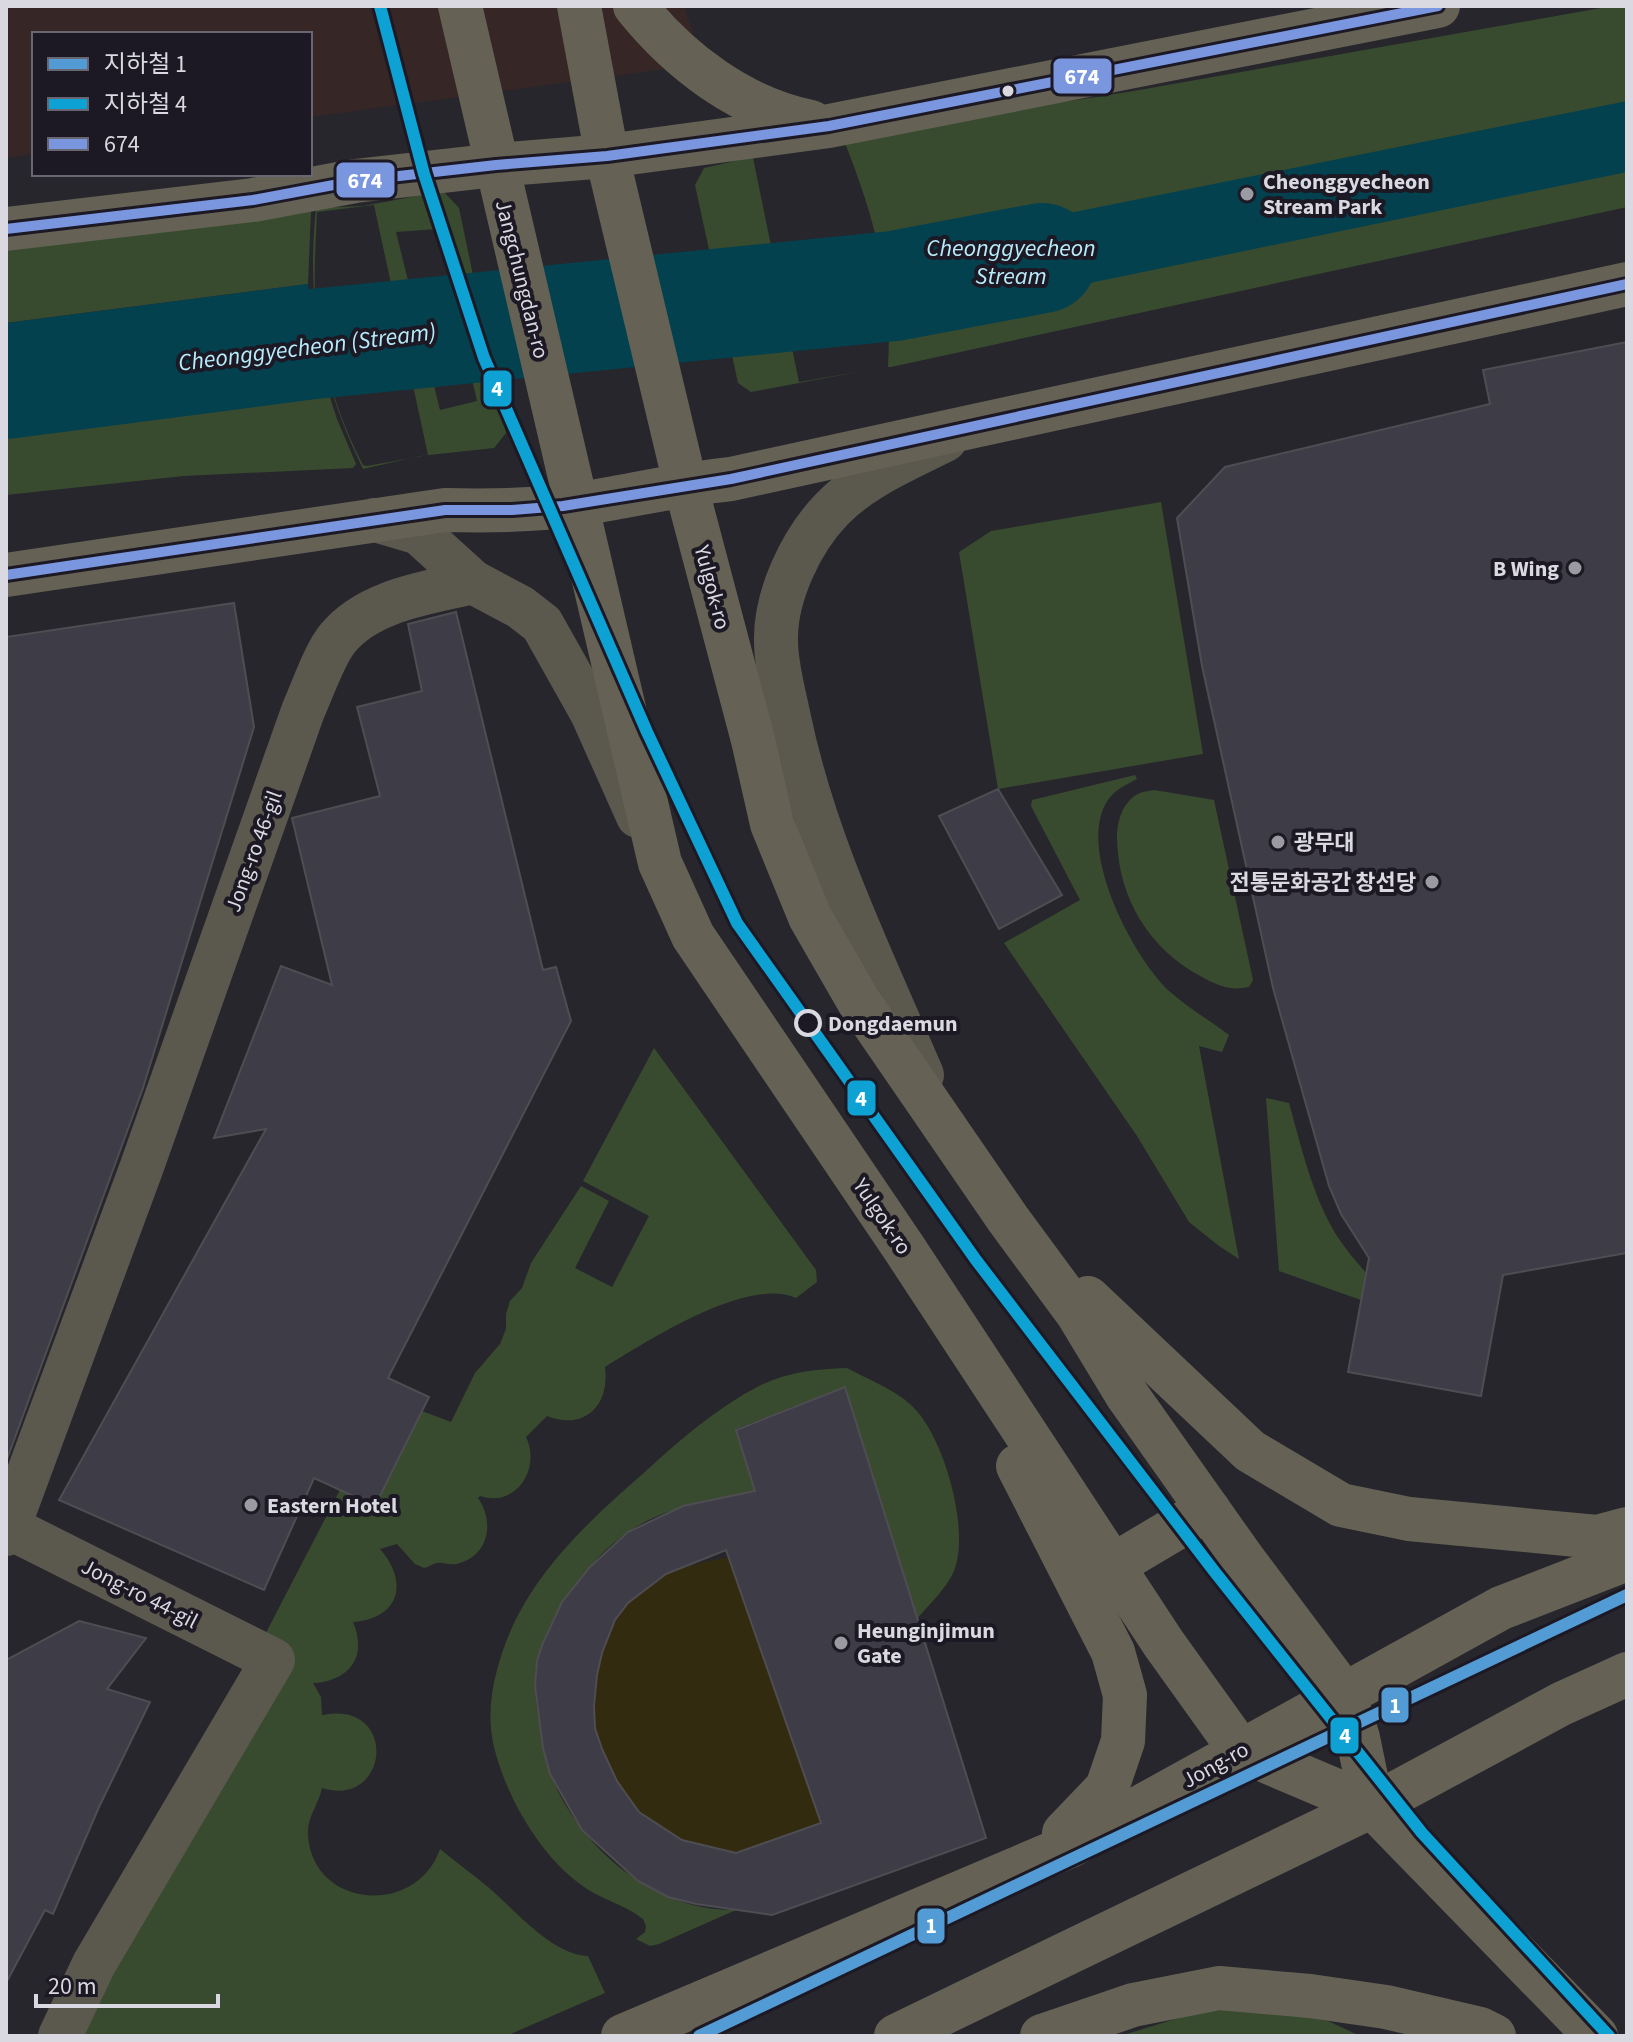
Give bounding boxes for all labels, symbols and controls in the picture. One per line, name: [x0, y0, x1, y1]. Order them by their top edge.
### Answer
legend: [32, 32, 312, 176]
text: 지하철 1: [104, 47, 187, 82]
line badge: 674: [1052, 57, 1113, 95]
text: 674: [1065, 61, 1100, 93]
unlabelled marker: [1000, 83, 1016, 99]
text: 지하철 4: [104, 87, 187, 122]
text: 674: [104, 127, 140, 162]
line badge: 674: [335, 161, 396, 199]
text: 674: [348, 165, 383, 197]
place label: Cheonggyecheon Stream Park: [1263, 166, 1430, 223]
marker: Cheonggyecheon Stream Park: [1238, 185, 1256, 203]
street label: Jangchungdan-ro: [487, 196, 557, 362]
water label: Cheonggyecheon Stream: [926, 231, 1096, 294]
water label: Cheonggyecheon (Stream): [176, 314, 438, 381]
line badge: 4: [482, 369, 513, 408]
text: 4: [491, 373, 503, 405]
street label: Yulgok-ro: [685, 541, 739, 633]
place label: B Wing: [1493, 553, 1559, 585]
marker: B Wing: [1566, 559, 1584, 577]
street label: Jong-ro 46-gil: [217, 786, 291, 916]
place label: 광무대: [1294, 827, 1355, 859]
marker: 광무대: [1269, 833, 1287, 851]
place label: 전통문화공간 창선당: [1229, 867, 1416, 899]
marker: 전통문화공간 창선당: [1423, 873, 1441, 891]
place label: Dongdaemun: [828, 1008, 958, 1040]
marker: Dongdaemun: [795, 1010, 821, 1036]
line badge: 4: [846, 1079, 877, 1117]
text: 4: [855, 1083, 867, 1115]
street label: Yulgok-ro: [844, 1171, 920, 1261]
place label: Eastern Hotel: [267, 1490, 398, 1522]
marker: Eastern Hotel: [242, 1496, 260, 1514]
street label: Jong-ro 44-gil: [76, 1551, 203, 1637]
place label: Heunginjimun Gate: [857, 1615, 995, 1672]
marker: Heunginjimun Gate: [832, 1634, 850, 1652]
line badge: 1: [1380, 1686, 1410, 1724]
text: 1: [1389, 1690, 1401, 1722]
line badge: 4: [1329, 1716, 1360, 1755]
text: 4: [1339, 1720, 1351, 1752]
street label: Jong-ro: [1176, 1733, 1255, 1796]
line badge: 1: [916, 1907, 946, 1945]
text: 1: [925, 1910, 937, 1942]
scale bar: [36, 1958, 218, 2008]
text: 20 m: [48, 1969, 97, 2004]

